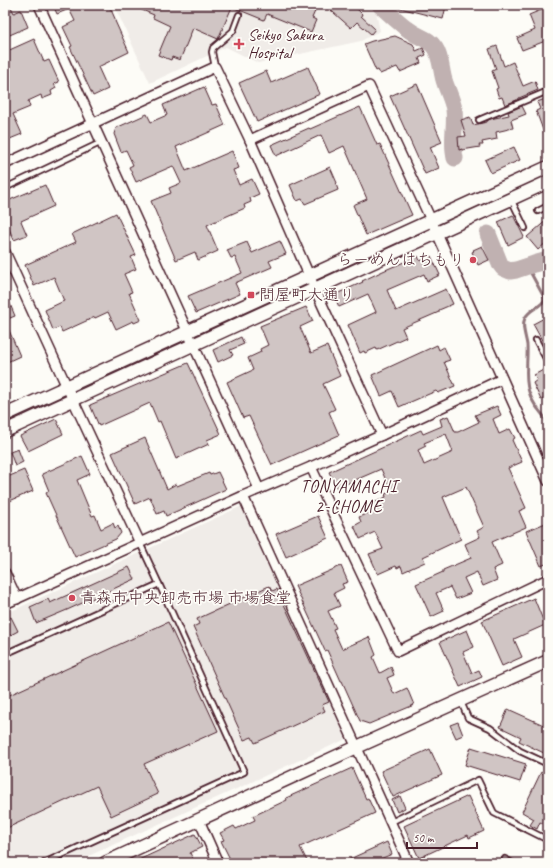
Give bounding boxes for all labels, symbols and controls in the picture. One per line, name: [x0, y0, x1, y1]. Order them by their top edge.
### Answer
place label: Seikyo Sakura Hospital: [248, 25, 325, 63]
marker: Seikyo Sakura Hospital: [233, 38, 245, 50]
place label: らーめんはちもり: [337, 250, 465, 270]
marker: らーめんはちもり: [468, 255, 478, 265]
place label: 問屋町大通り: [259, 285, 355, 305]
marker: 問屋町大通り: [246, 290, 256, 300]
district label: TONYAMACHI 2-CHOME: [300, 476, 401, 517]
place label: 青森市中央卸売市場 市場食堂: [80, 588, 292, 608]
marker: 青森市中央卸売市場 市場食堂: [67, 593, 77, 603]
scale bar: [407, 824, 477, 850]
text: 50 m: [413, 830, 435, 846]

